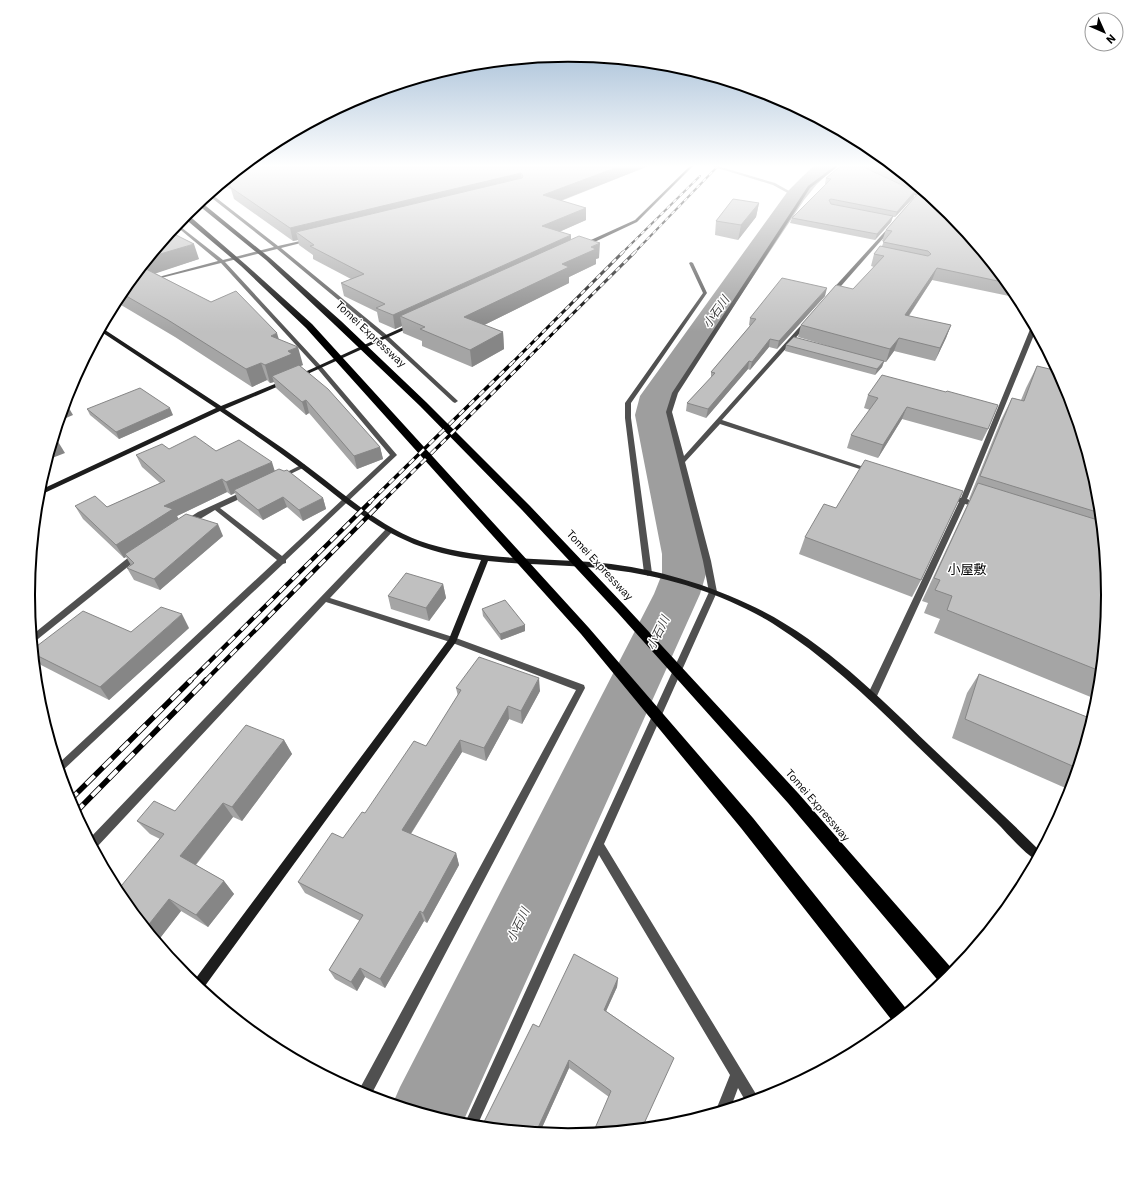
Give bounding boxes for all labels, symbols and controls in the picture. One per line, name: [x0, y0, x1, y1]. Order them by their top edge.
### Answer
north arrow: [1084, 12, 1124, 52]
text: N: [1103, 31, 1119, 47]
water label: 小石川: [699, 291, 733, 331]
street label: Tomei Expressway: [333, 298, 410, 371]
street label: Tomei Expressway: [564, 527, 637, 604]
district label: 小屋敷: [947, 561, 987, 578]
water label: 小石川: [643, 612, 673, 652]
street label: Tomei Expressway: [783, 766, 854, 844]
water label: 小石川: [503, 904, 533, 944]

